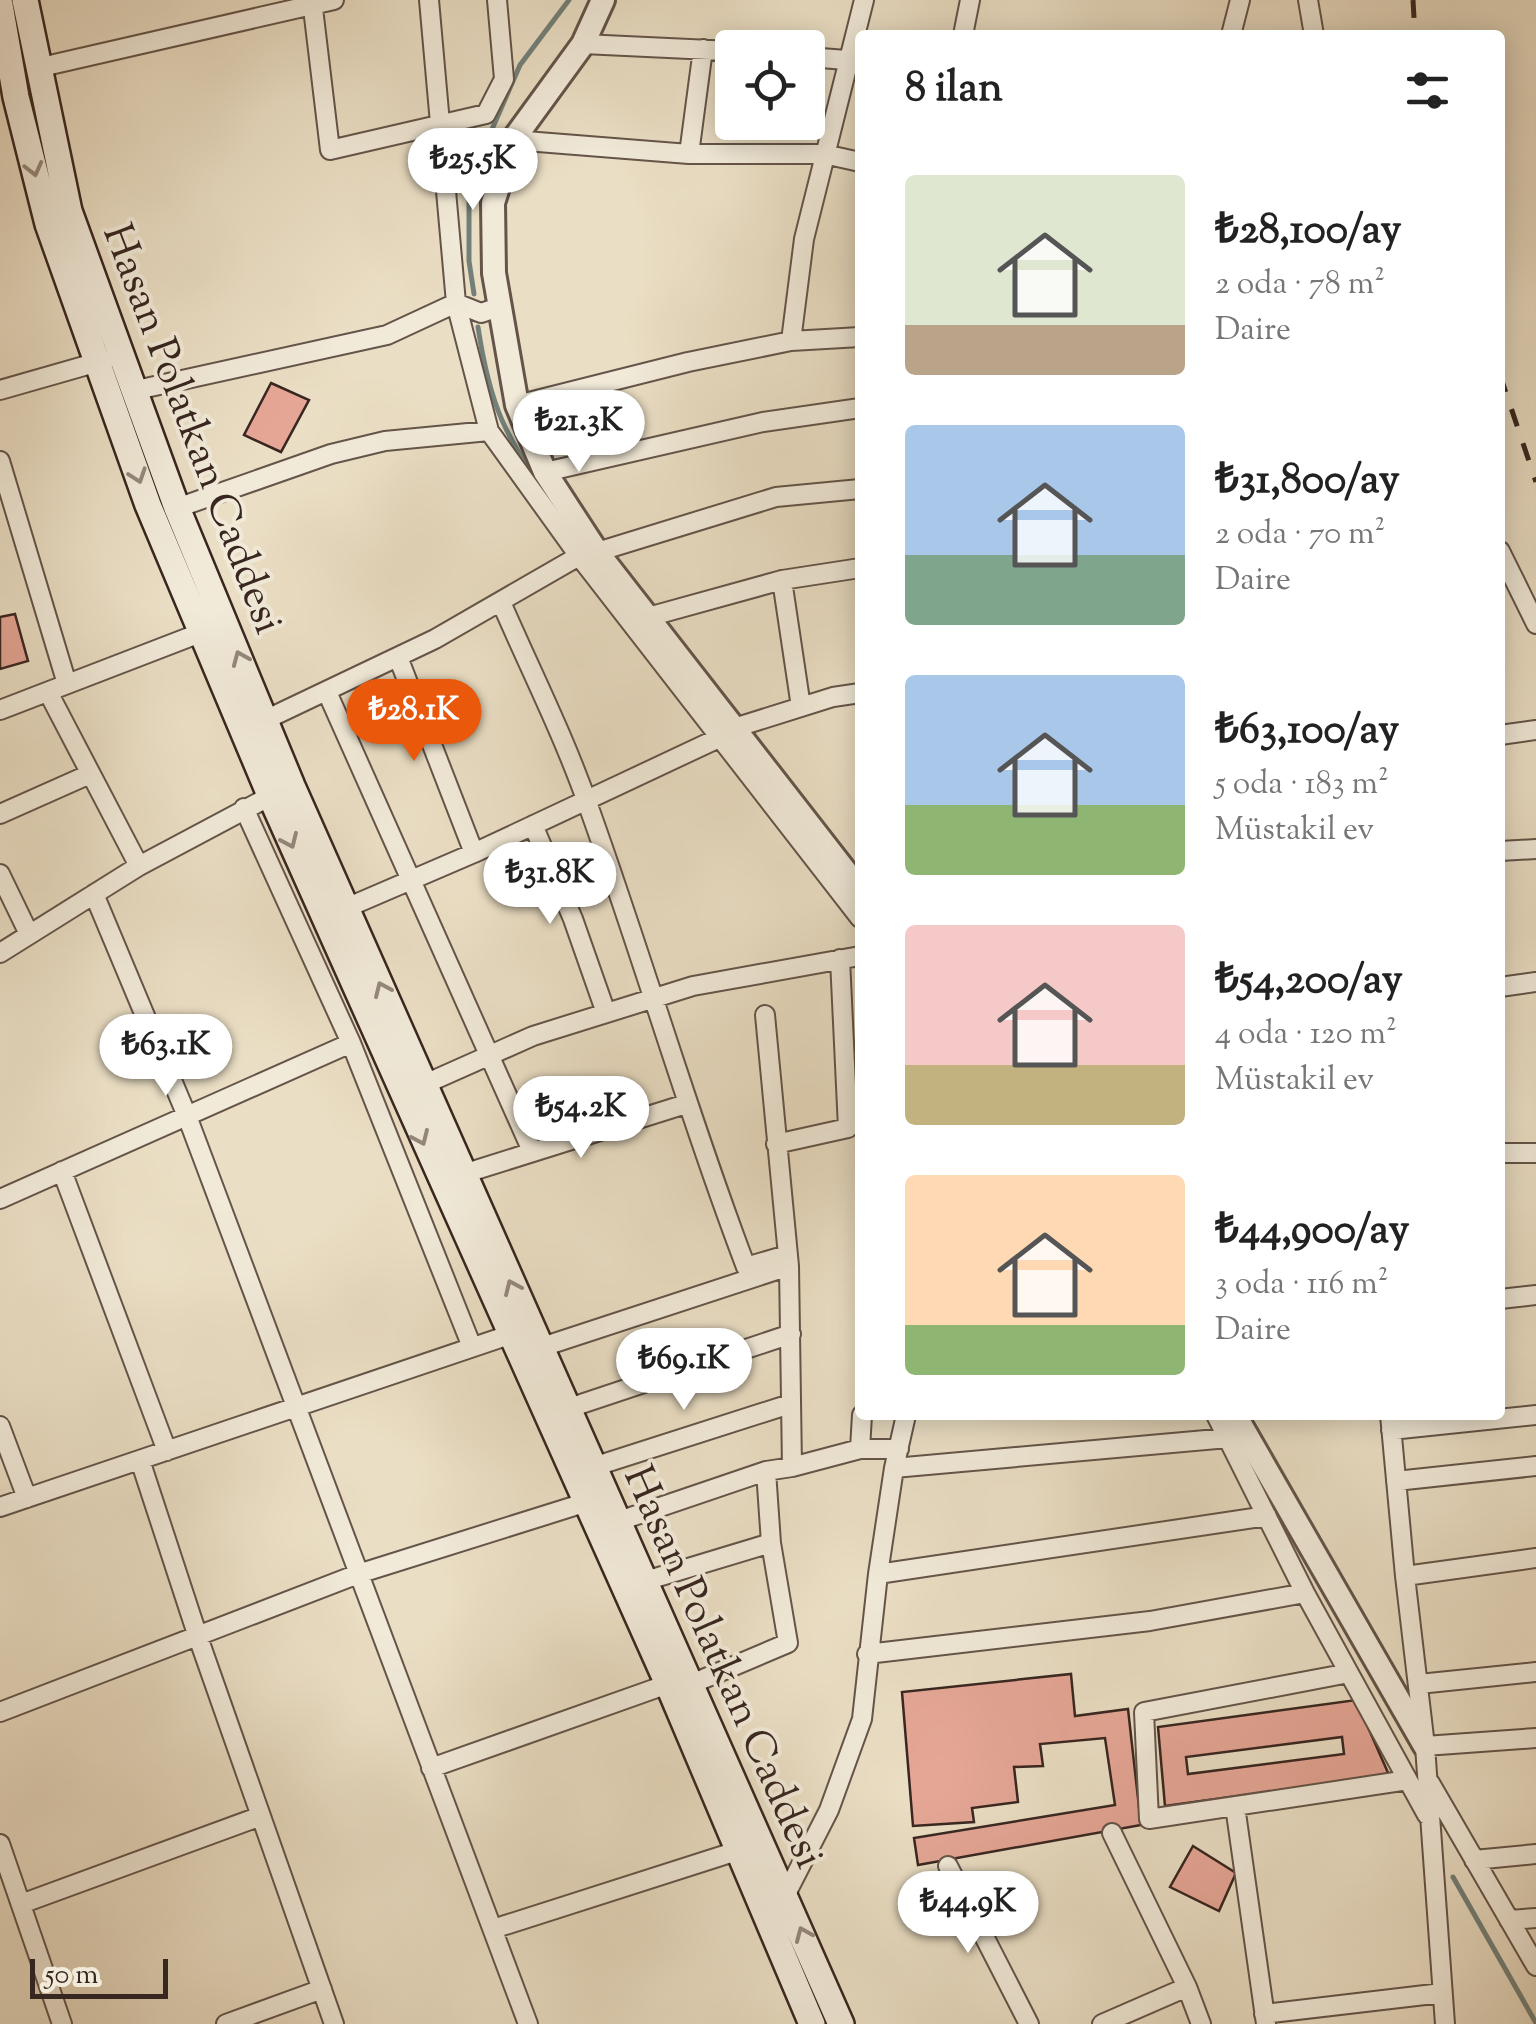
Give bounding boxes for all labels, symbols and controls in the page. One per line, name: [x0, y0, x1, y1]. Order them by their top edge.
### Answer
map controls: [715, 30, 825, 140]
button: locate: [715, 30, 825, 140]
text: 8 ilan: [905, 60, 1003, 120]
icon: filters: [1400, 63, 1455, 118]
pin: ₺25.5K: [392, 128, 554, 213]
text: ₺25.5K: [430, 137, 516, 183]
one-way arrow: [23, 160, 44, 177]
text: ₺28,100/ay: [1215, 202, 1401, 262]
icon: home: [985, 215, 1105, 335]
street label: Hasan Polatkan Caddesi: [84, 216, 296, 643]
text: 2 oda · 78 m²: [1215, 262, 1385, 308]
text: Daire: [1215, 308, 1291, 354]
pin: ₺21.3K: [498, 390, 660, 475]
text: ₺21.3K: [535, 399, 623, 445]
text: ₺31,800/ay: [1215, 452, 1400, 512]
icon: home: [985, 465, 1105, 585]
one-way arrow: [127, 467, 147, 484]
text: 2 oda · 70 m²: [1215, 512, 1385, 558]
text: Daire: [1215, 558, 1291, 604]
one-way arrow: [231, 650, 251, 668]
pin: ₺28.1K: [333, 679, 495, 764]
text: ₺28.1K: [368, 688, 460, 734]
text: ₺63,100/ay: [1215, 702, 1399, 762]
icon: home: [985, 715, 1105, 835]
text: 5 oda · 183 m²: [1215, 762, 1389, 808]
text: Müstakil ev: [1215, 808, 1374, 854]
one-way arrow: [278, 831, 298, 849]
pin: ₺31.8K: [469, 842, 631, 927]
text: ₺31.8K: [505, 851, 595, 897]
text: ₺54,200/ay: [1215, 952, 1403, 1012]
icon: home: [985, 965, 1105, 1085]
one-way arrow: [374, 981, 394, 999]
text: 4 oda · 120 m²: [1215, 1012, 1397, 1058]
pin: ₺63.1K: [85, 1014, 247, 1099]
text: ₺63.1K: [121, 1023, 211, 1069]
text: Müstakil ev: [1215, 1058, 1374, 1104]
pin: ₺54.2K: [500, 1076, 662, 1161]
text: ₺54.2K: [535, 1085, 627, 1131]
one-way arrow: [409, 1128, 429, 1146]
text: ₺44,900/ay: [1215, 1202, 1409, 1262]
icon: home: [985, 1215, 1105, 1335]
text: 3 oda · 116 m²: [1215, 1262, 1389, 1308]
one-way arrow: [504, 1279, 524, 1297]
text: Daire: [1215, 1308, 1291, 1354]
pin: ₺69.1K: [603, 1328, 765, 1413]
text: ₺69.1K: [638, 1337, 730, 1383]
street label: Hasan Polatkan Caddesi: [606, 1457, 837, 1879]
pin: ₺44.9K: [887, 1871, 1049, 1956]
text: ₺44.9K: [920, 1880, 1016, 1926]
one-way arrow: [794, 1926, 814, 1944]
scale bar: [30, 1954, 168, 1998]
text: 50 m: [45, 1956, 99, 1996]

